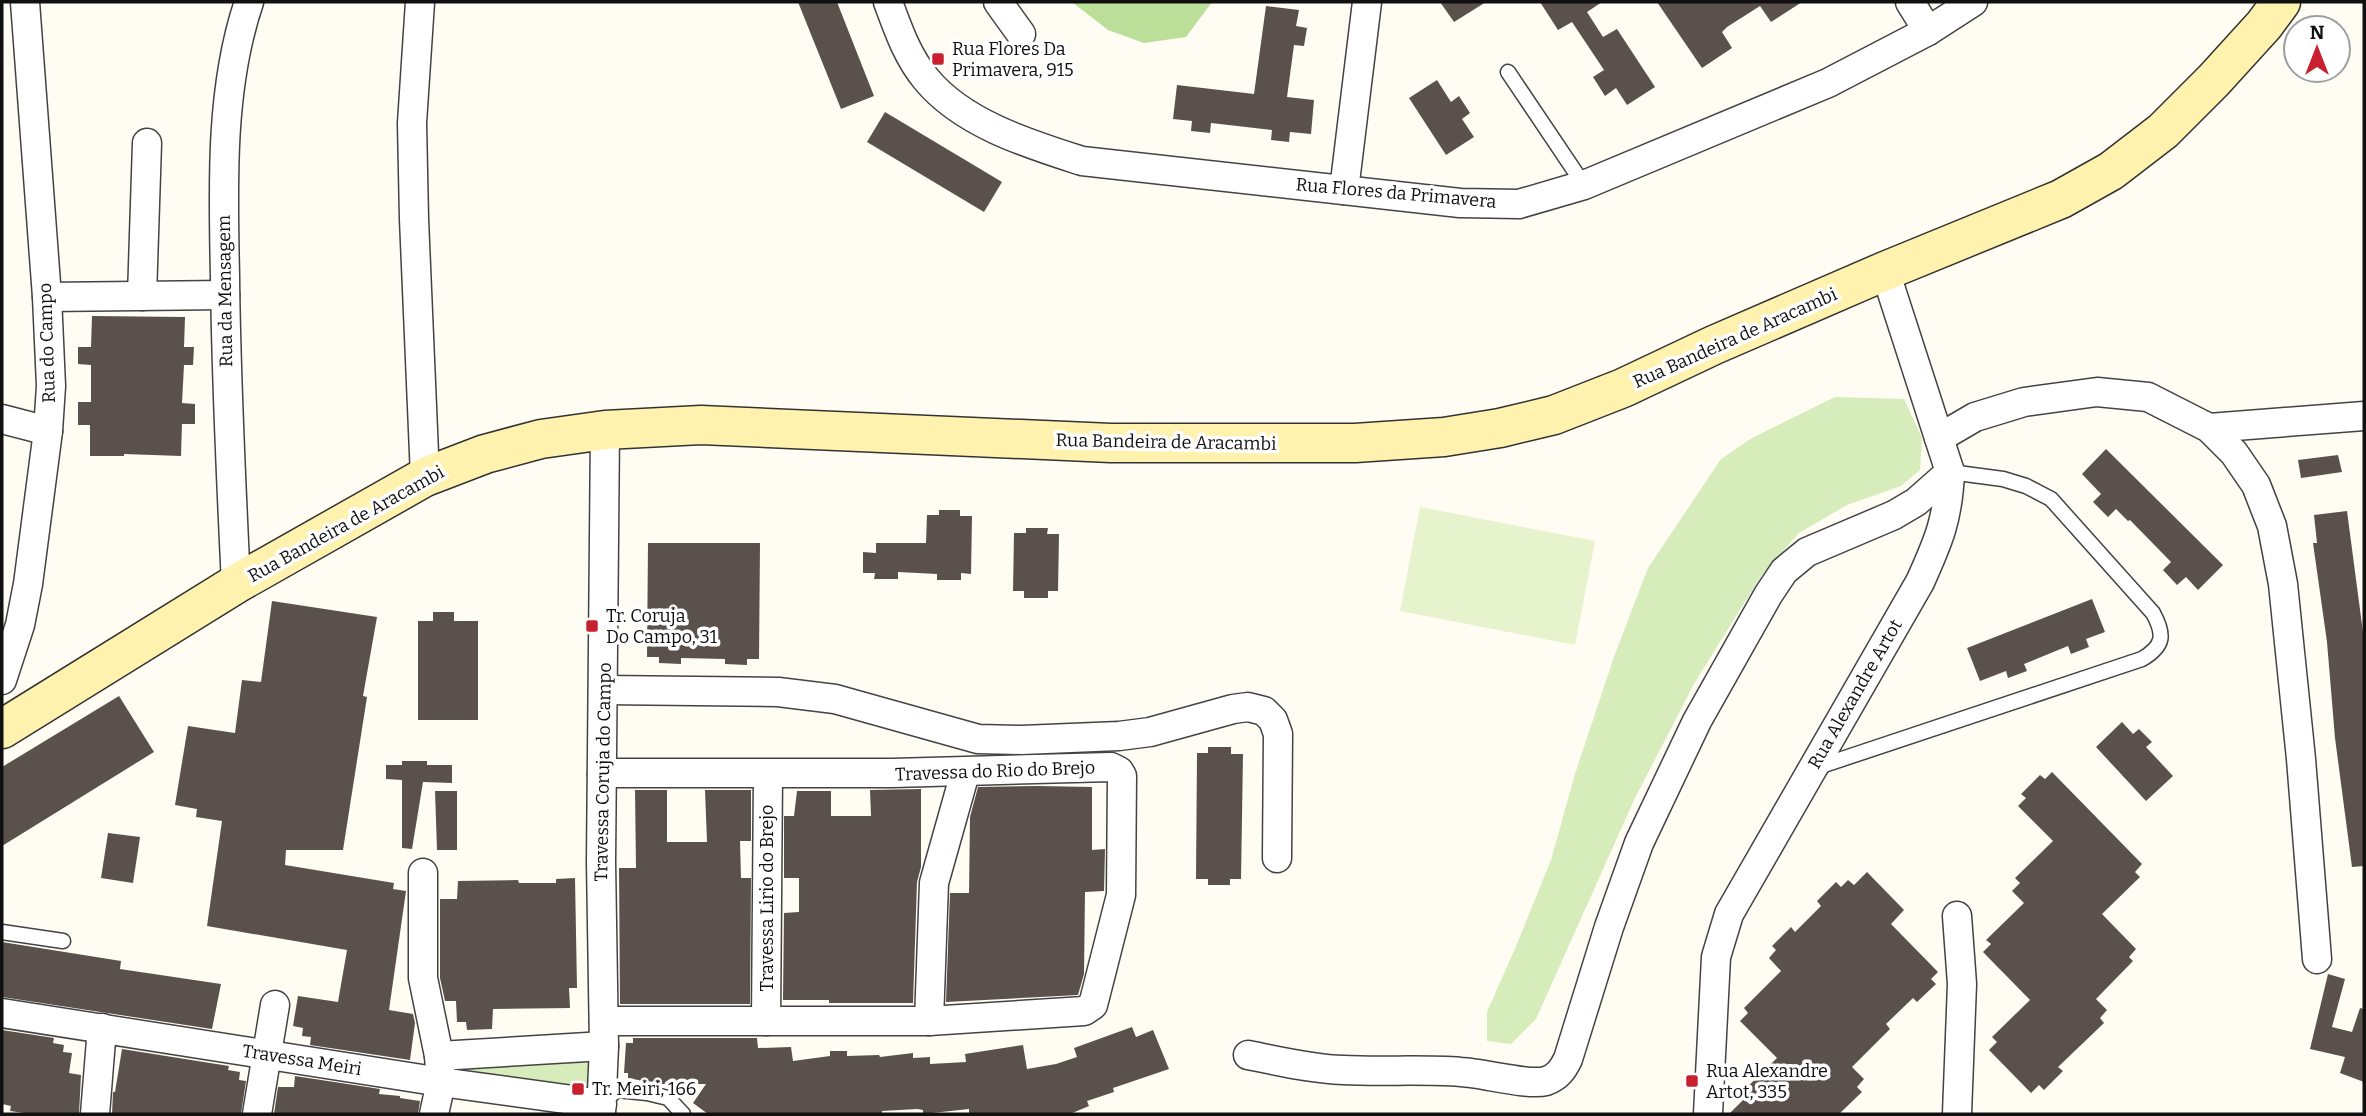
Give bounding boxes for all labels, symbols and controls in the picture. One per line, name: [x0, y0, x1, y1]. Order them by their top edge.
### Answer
north arrow: [2282, 14, 2352, 84]
text: N: [2310, 21, 2325, 44]
place label: Rua Flores Da Primavera, 915: [952, 38, 1074, 81]
marker: Rua Flores Da Primavera, 915: [930, 51, 946, 67]
street label: Rua Flores da Primavera: [1295, 173, 1497, 213]
street label: Rua da Mensagem: [213, 215, 237, 367]
street label: Rua do Campo: [34, 283, 60, 403]
street label: Rua Bandeira de Aracambi: [1630, 283, 1840, 393]
street label: Rua Bandeira de Aracambi: [1055, 429, 1277, 455]
street label: Rua Bandeira de Aracambi: [244, 461, 448, 587]
place label: Tr. Coruja Do Campo, 31: [606, 605, 718, 648]
street label: Rua Alexandre Artot: [1803, 615, 1907, 773]
marker: Tr. Coruja Do Campo, 31: [584, 618, 600, 634]
street label: Travessa Coruja do Campo: [590, 662, 616, 882]
street label: Travessa do Rio do Brejo: [895, 757, 1095, 785]
street label: Travessa Lirio do Brejo: [756, 805, 778, 991]
street label: Travessa Meiri: [241, 1040, 363, 1080]
place label: Rua Alexandre Artot, 335: [1706, 1060, 1828, 1103]
marker: Rua Alexandre Artot, 335: [1684, 1073, 1700, 1089]
place label: Tr. Meiri, 166: [592, 1078, 696, 1100]
marker: Tr. Meiri, 166: [570, 1081, 586, 1097]

